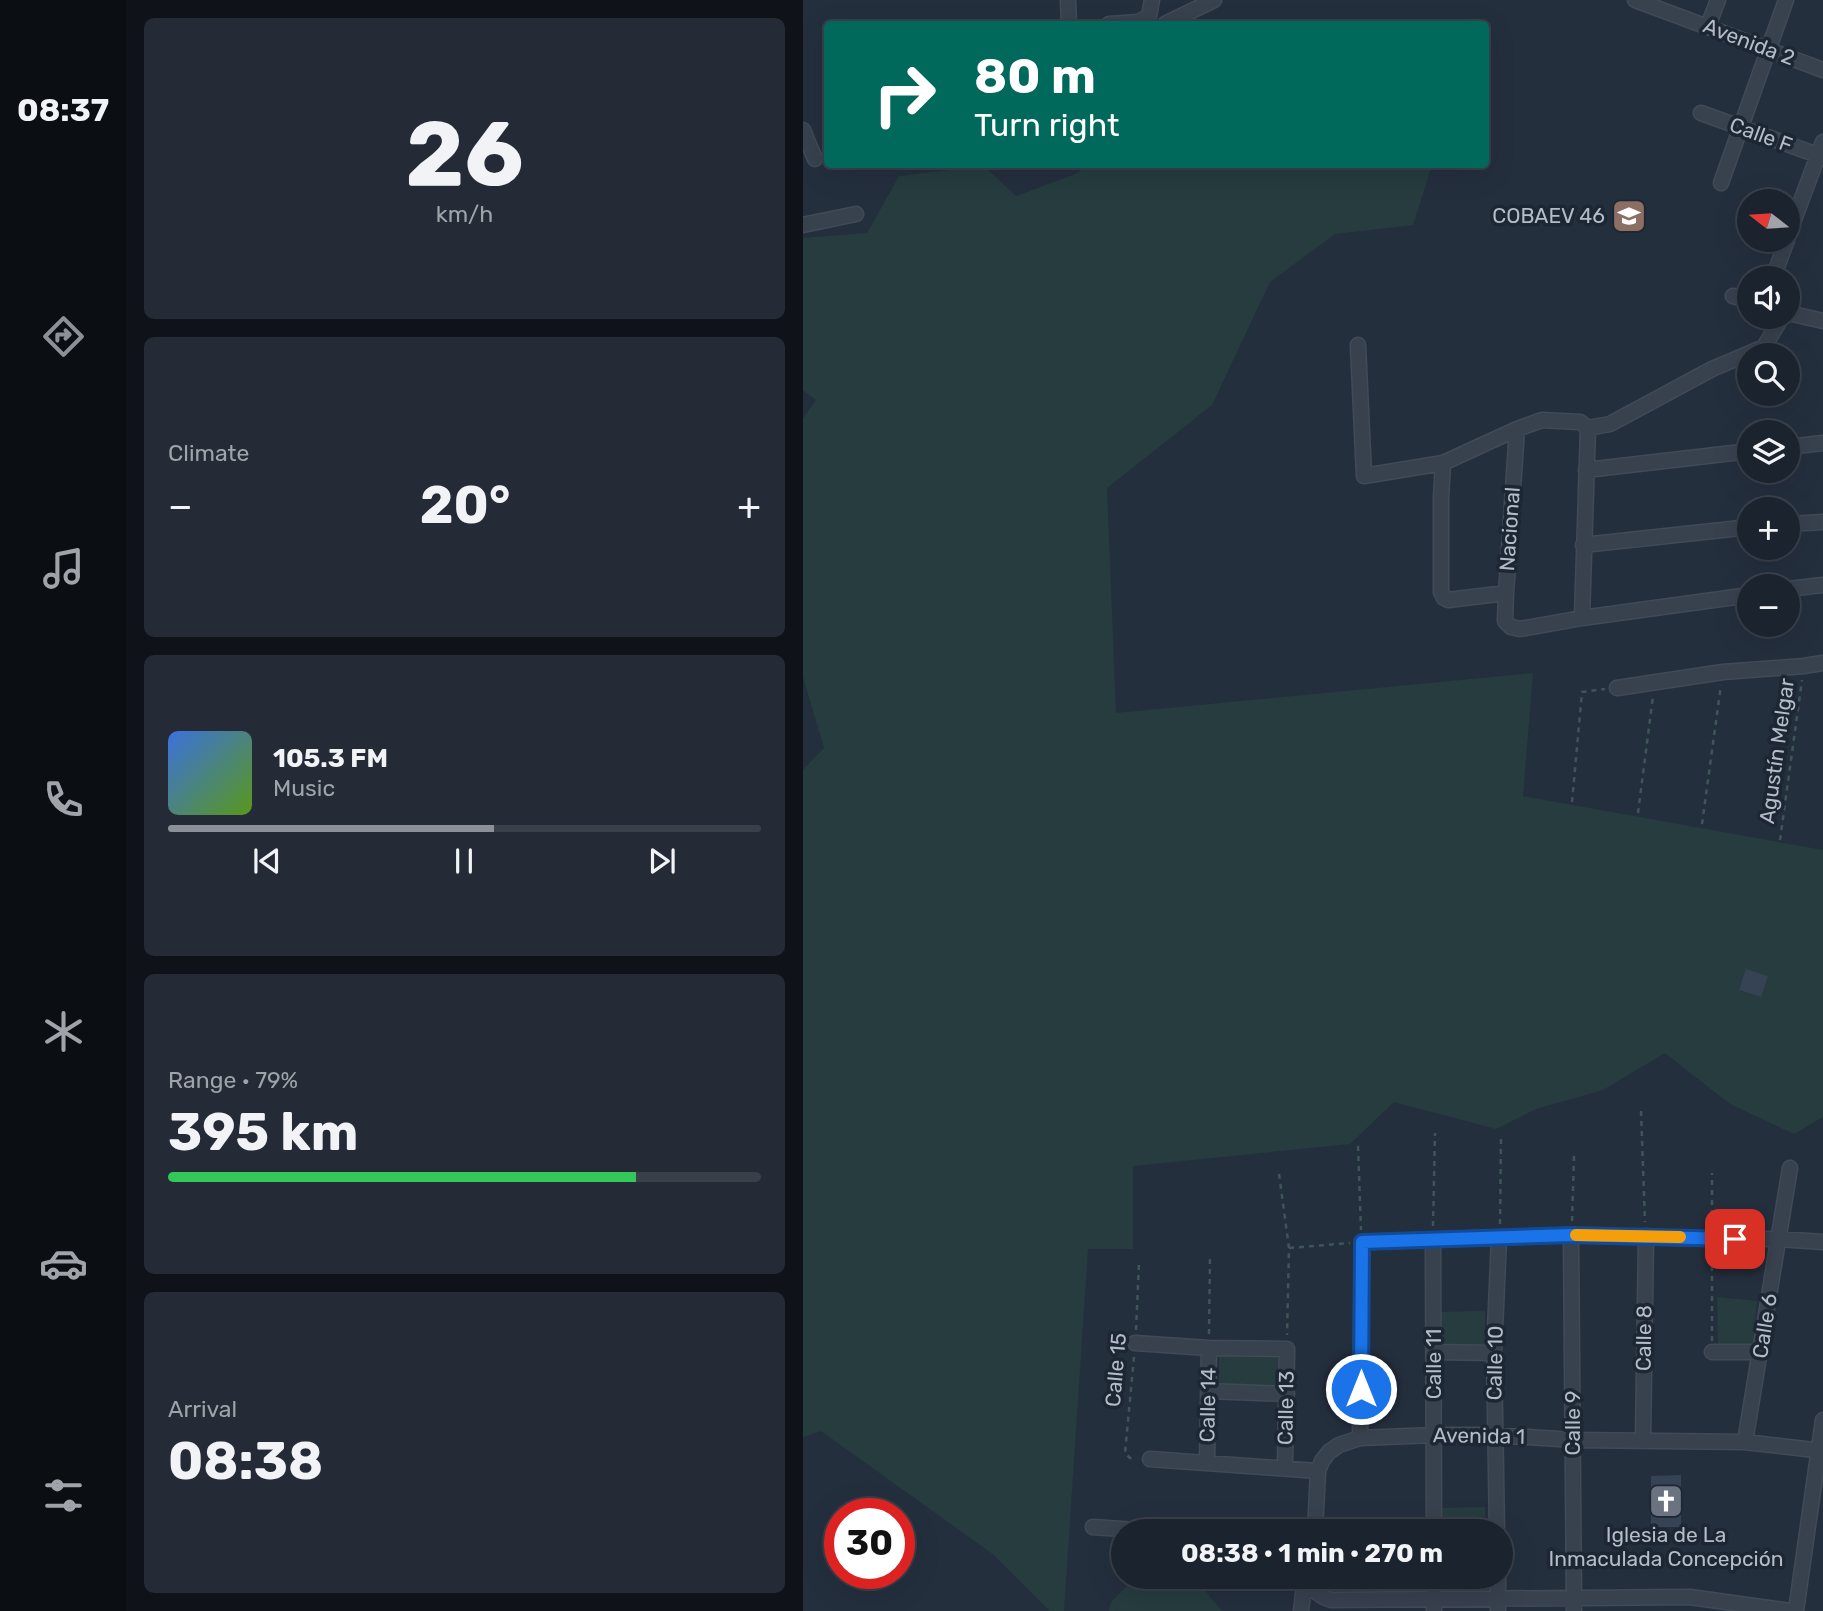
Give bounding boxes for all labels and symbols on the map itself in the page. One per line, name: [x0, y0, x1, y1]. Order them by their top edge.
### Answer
street label: Avenida 2: [1700, 13, 1798, 70]
street label: Calle F: [1726, 112, 1796, 157]
north arrow: [1737, 189, 1801, 252]
school or university icon: COBAEV 46: [1610, 197, 1648, 235]
place label: COBAEV 46: [1492, 203, 1605, 228]
street label: Nacional: [1494, 486, 1525, 572]
street label: Agustín Melgar: [1754, 677, 1799, 825]
pin: [1705, 1209, 1765, 1269]
street label: Calle 6: [1747, 1292, 1782, 1360]
street label: Calle 8: [1630, 1305, 1657, 1371]
street label: Calle 10: [1481, 1325, 1508, 1401]
street label: Calle 11: [1421, 1329, 1446, 1399]
street label: Calle 15: [1100, 1332, 1131, 1408]
position arrow: [1324, 1352, 1398, 1426]
street label: Calle 14: [1194, 1367, 1221, 1443]
street label: Calle 13: [1272, 1371, 1299, 1445]
street label: Calle 9: [1560, 1390, 1585, 1456]
street label: Avenida 1: [1433, 1422, 1525, 1449]
church icon: Iglesia de La Inmaculada Concepción: [1647, 1482, 1685, 1520]
speed limit sign: 30: [824, 1498, 915, 1589]
place label: Iglesia de La Inmaculada Concepción: [1549, 1522, 1783, 1571]

